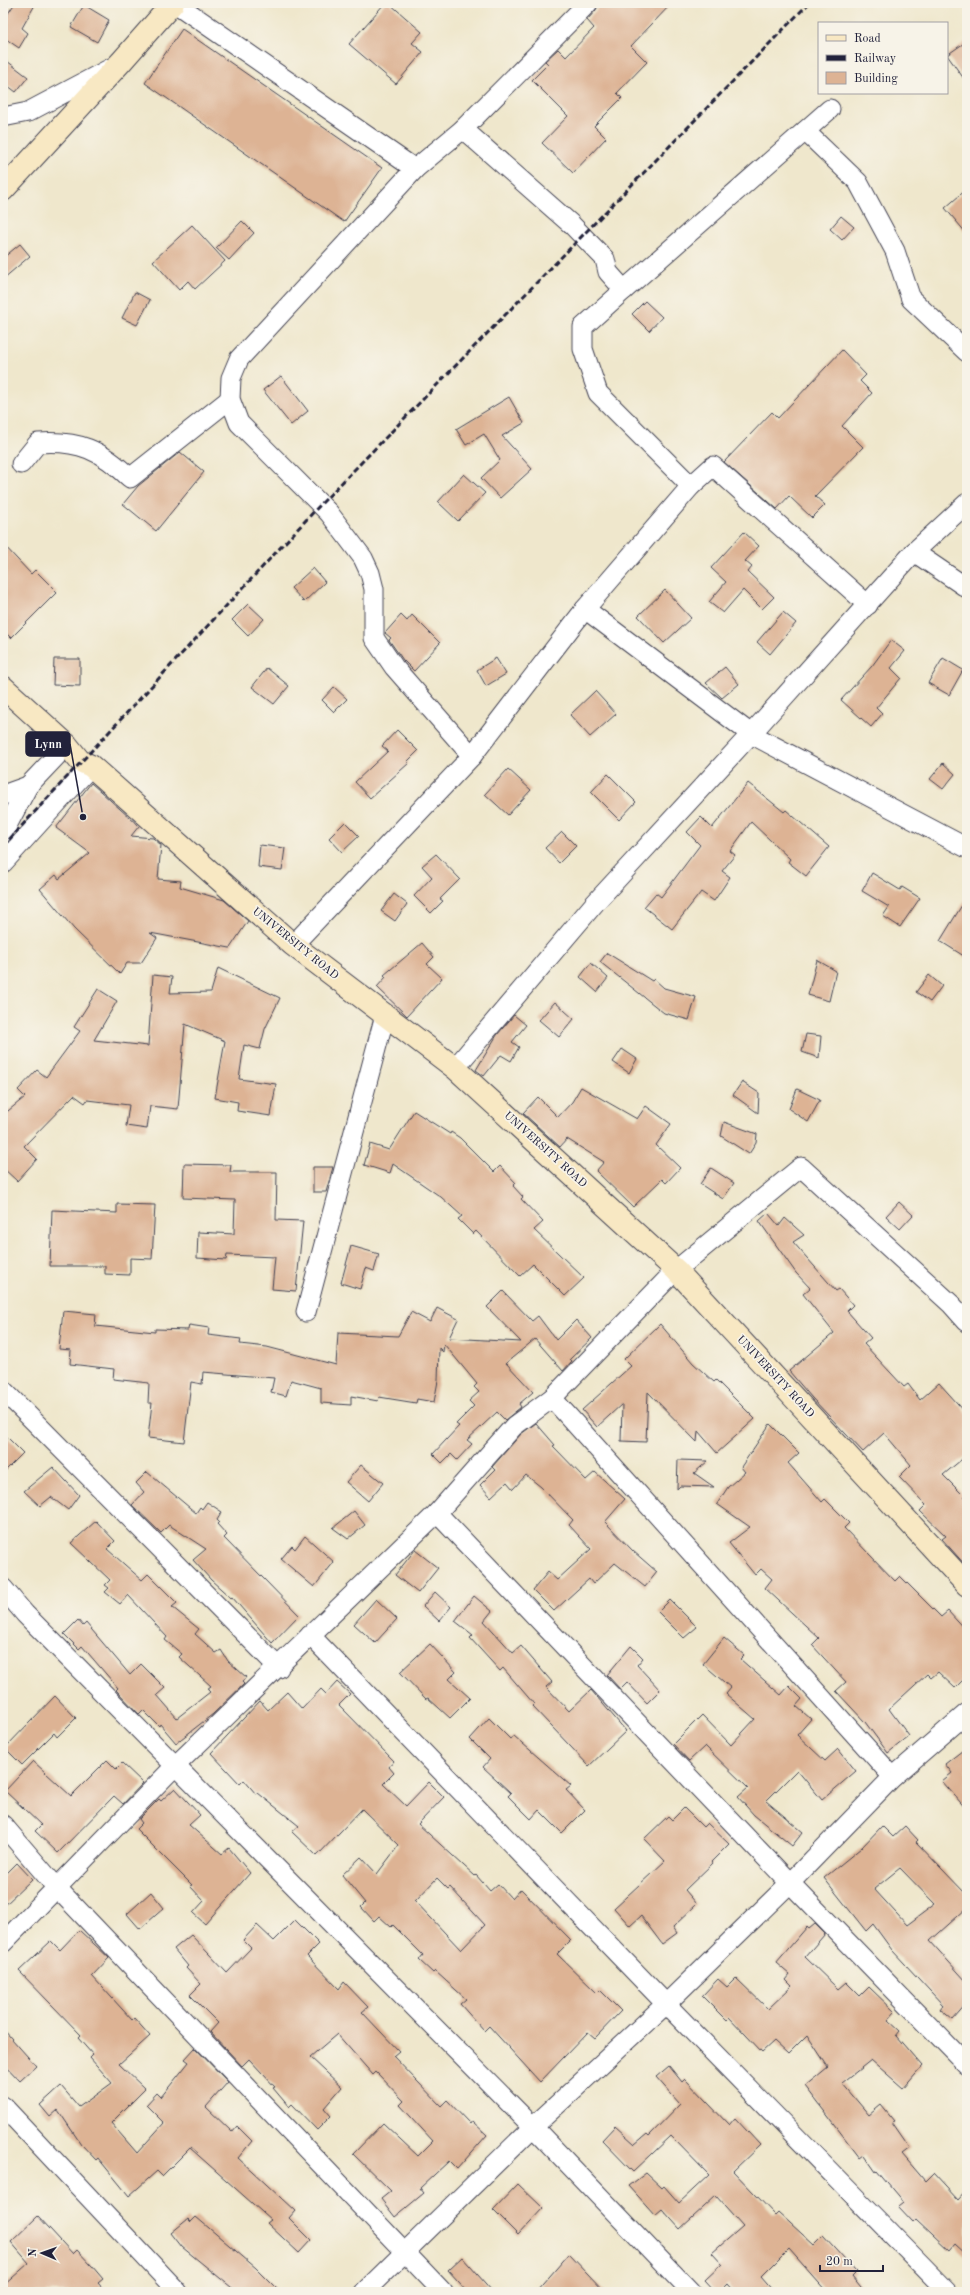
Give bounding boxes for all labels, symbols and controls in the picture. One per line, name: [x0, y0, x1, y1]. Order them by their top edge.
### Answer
legend: [818, 22, 948, 94]
text: Road: [854, 33, 881, 45]
text: Railway: [854, 53, 897, 65]
text: Building: [854, 73, 898, 85]
callout: Lynn: [26, 732, 70, 756]
text: Lynn: [34, 739, 62, 751]
street label: UNIVERSITY ROAD: [250, 906, 340, 982]
street label: UNIVERSITY ROAD: [501, 1110, 589, 1190]
street label: UNIVERSITY ROAD: [734, 1334, 816, 1420]
north arrow: [22, 2233, 62, 2273]
scale bar: [820, 2247, 883, 2273]
text: N: [28, 2248, 39, 2257]
text: 20 m: [826, 2256, 853, 2268]

